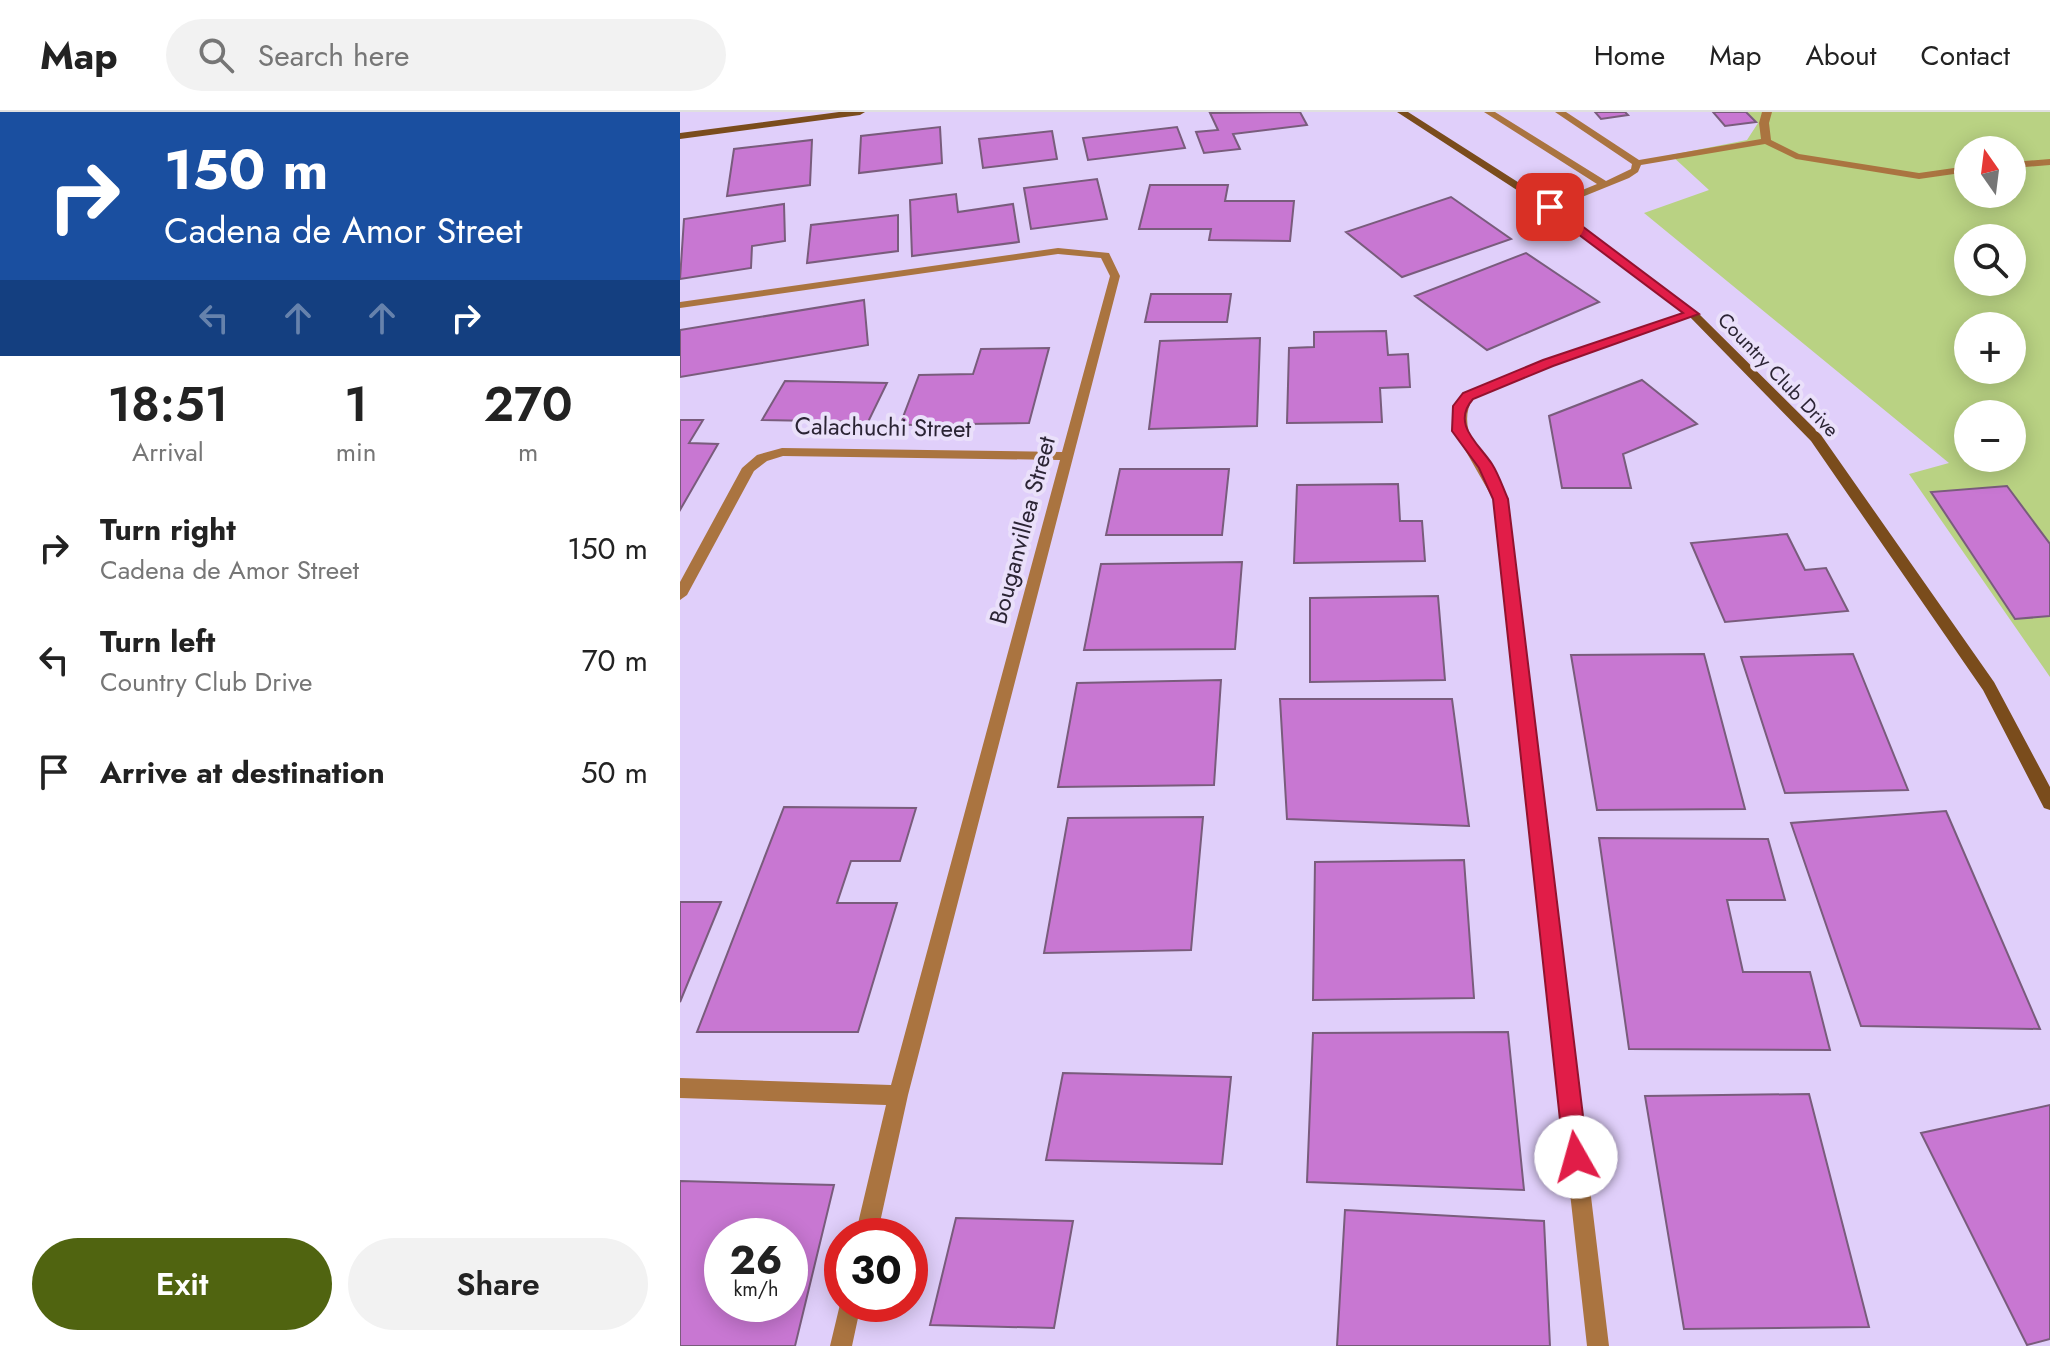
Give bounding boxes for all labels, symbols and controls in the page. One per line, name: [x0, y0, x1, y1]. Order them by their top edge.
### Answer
search box: [166, 19, 726, 91]
text: Map: [40, 28, 118, 83]
icon: search: [194, 33, 238, 77]
text: Search here: [258, 34, 410, 77]
text: Home: [1594, 35, 1665, 76]
text: Map: [1709, 35, 1761, 76]
text: About: [1805, 35, 1877, 76]
text: Contact: [1921, 35, 2010, 76]
text: 150 m: [164, 129, 328, 210]
north arrow: [1954, 136, 2026, 208]
map controls: [1954, 136, 2026, 472]
icon: right: [32, 144, 136, 248]
pin: [1516, 173, 1584, 241]
icon: arrive: [1528, 185, 1572, 229]
text: Cadena de Amor Street: [164, 204, 522, 256]
button: search: [1954, 224, 2026, 296]
icon: left: [192, 296, 236, 340]
icon: ahead: [276, 296, 320, 340]
icon: ahead: [360, 296, 404, 340]
icon: right: [444, 296, 488, 340]
street label: Country Club Drive: [1711, 306, 1845, 444]
button: +: [1954, 312, 2026, 384]
text: 18:51: [107, 370, 228, 439]
text: 1: [344, 370, 368, 439]
text: 270: [484, 370, 573, 439]
button: −: [1954, 400, 2026, 472]
street label: Calachuchi Street: [794, 408, 972, 446]
street label: Bouganvillea Street: [980, 432, 1064, 628]
text: Arrival: [132, 433, 204, 471]
text: min: [336, 433, 376, 471]
text: m: [518, 433, 538, 471]
text: Turn right: [100, 508, 236, 551]
icon: right: [32, 526, 76, 570]
text: 150 m: [567, 527, 648, 570]
text: Cadena de Amor Street: [100, 551, 359, 589]
text: Turn left: [100, 620, 215, 663]
icon: left: [32, 638, 76, 682]
text: 70 m: [582, 639, 648, 682]
text: Country Club Drive: [100, 663, 312, 701]
icon: arrive: [32, 750, 76, 794]
text: Arrive at destination: [100, 751, 385, 794]
text: 50 m: [581, 751, 648, 794]
position arrow: [1534, 1115, 1618, 1199]
speed limit sign: 30: [824, 1218, 928, 1322]
text: 26: [730, 1231, 783, 1289]
button: Exit: [32, 1238, 332, 1330]
button: Share: [348, 1238, 648, 1330]
text: km/h: [733, 1275, 779, 1304]

